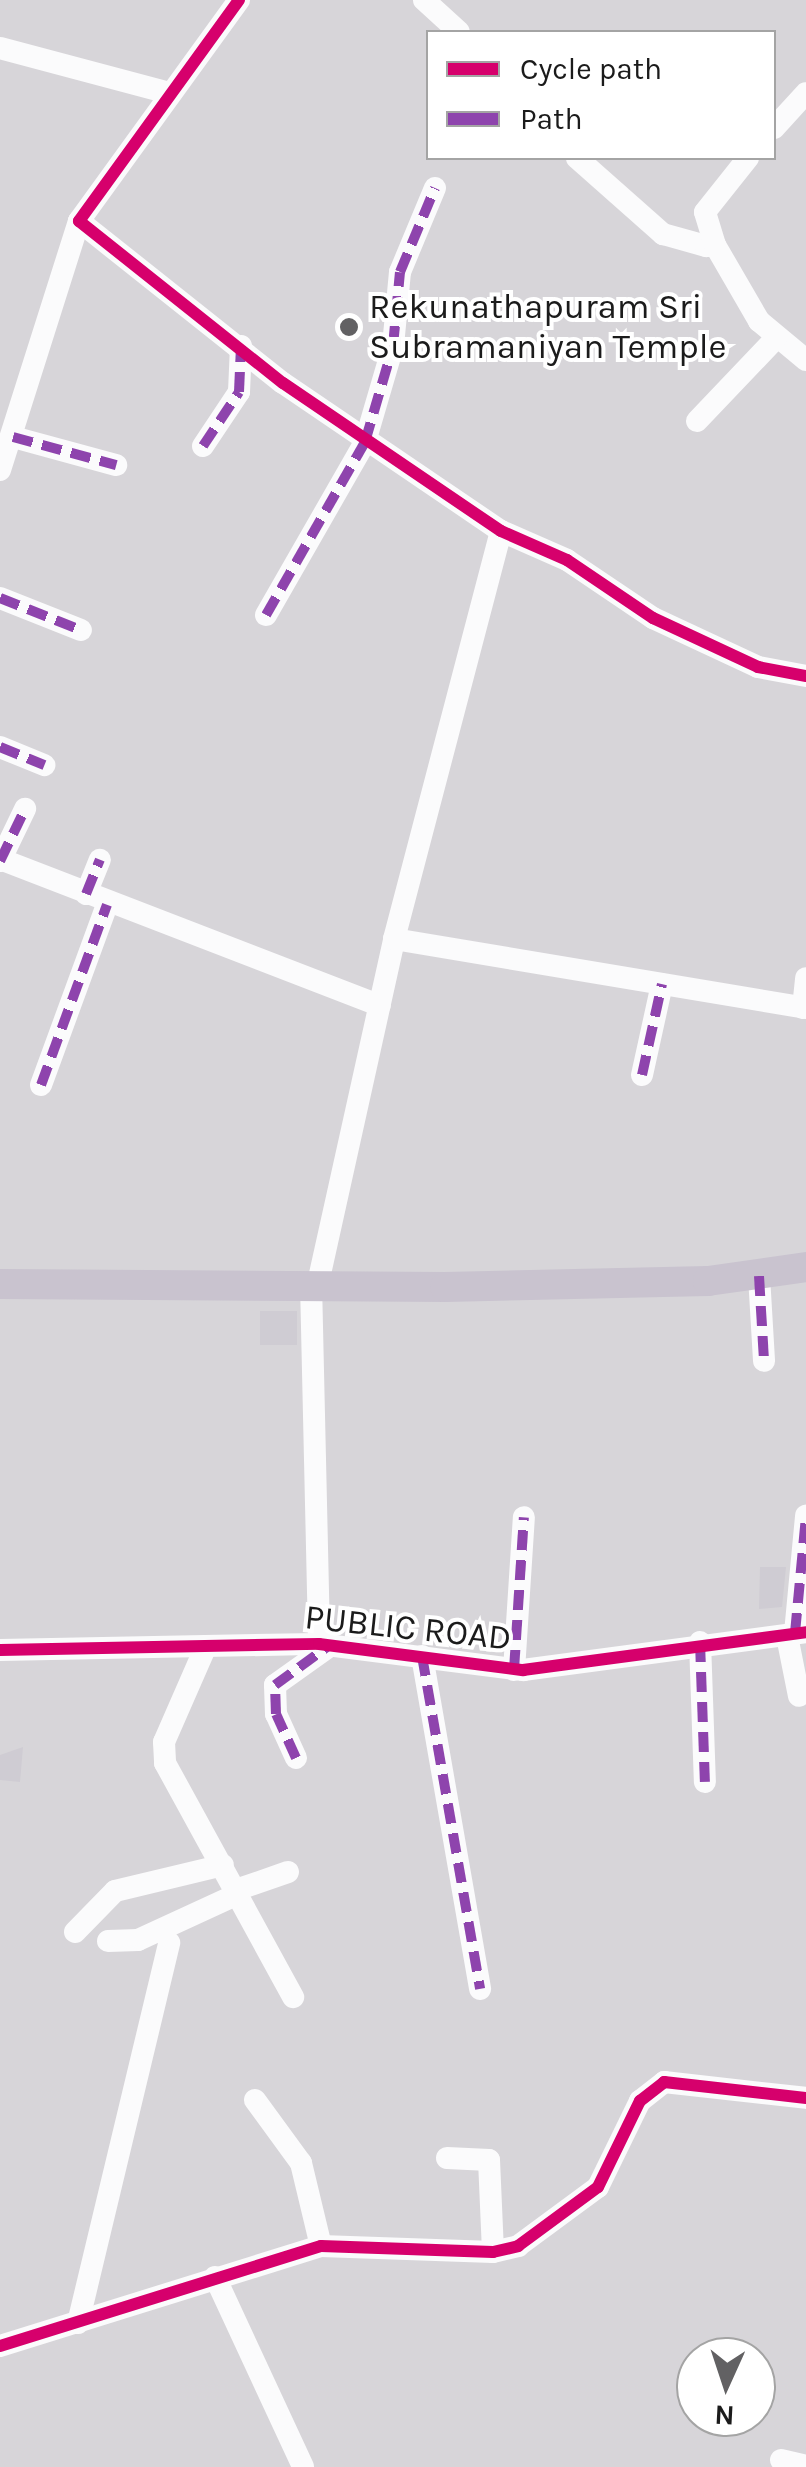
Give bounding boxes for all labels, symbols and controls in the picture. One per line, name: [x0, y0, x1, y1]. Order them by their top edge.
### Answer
legend: [426, 30, 776, 160]
text: Cycle path: [520, 51, 662, 87]
text: Path: [520, 101, 583, 137]
place label: Rekunathapuram Sri Subramaniyan Temple: [369, 286, 726, 368]
marker: Rekunathapuram Sri Subramaniyan Temple: [338, 316, 360, 338]
street label: PUBLIC ROAD: [303, 1596, 513, 1660]
north arrow: [676, 2337, 776, 2437]
text: N: [714, 2398, 735, 2432]

